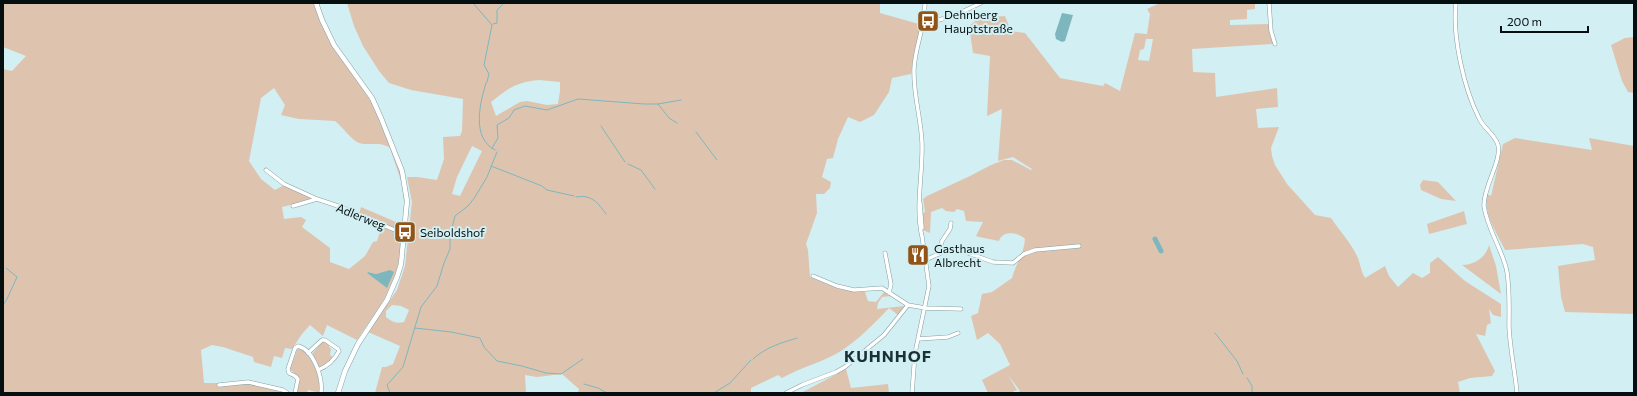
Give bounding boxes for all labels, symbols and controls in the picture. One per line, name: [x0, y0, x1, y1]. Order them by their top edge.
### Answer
place label: Dehnberg Hauptstraße: [944, 7, 1013, 35]
bus stop icon: Dehnberg Hauptstraße: [915, 8, 941, 34]
scale bar: [1501, 8, 1588, 34]
text: 200 m: [1507, 14, 1542, 28]
street label: Adlerweg: [335, 200, 388, 232]
bus stop icon: Seiboldshof: [392, 219, 418, 245]
place label: Seiboldshof: [420, 225, 485, 239]
place label: Gasthaus Albrecht: [934, 241, 985, 269]
restaurant icon: Gasthaus Albrecht: [905, 242, 931, 268]
district label: KUHNHOF: [844, 346, 932, 365]

